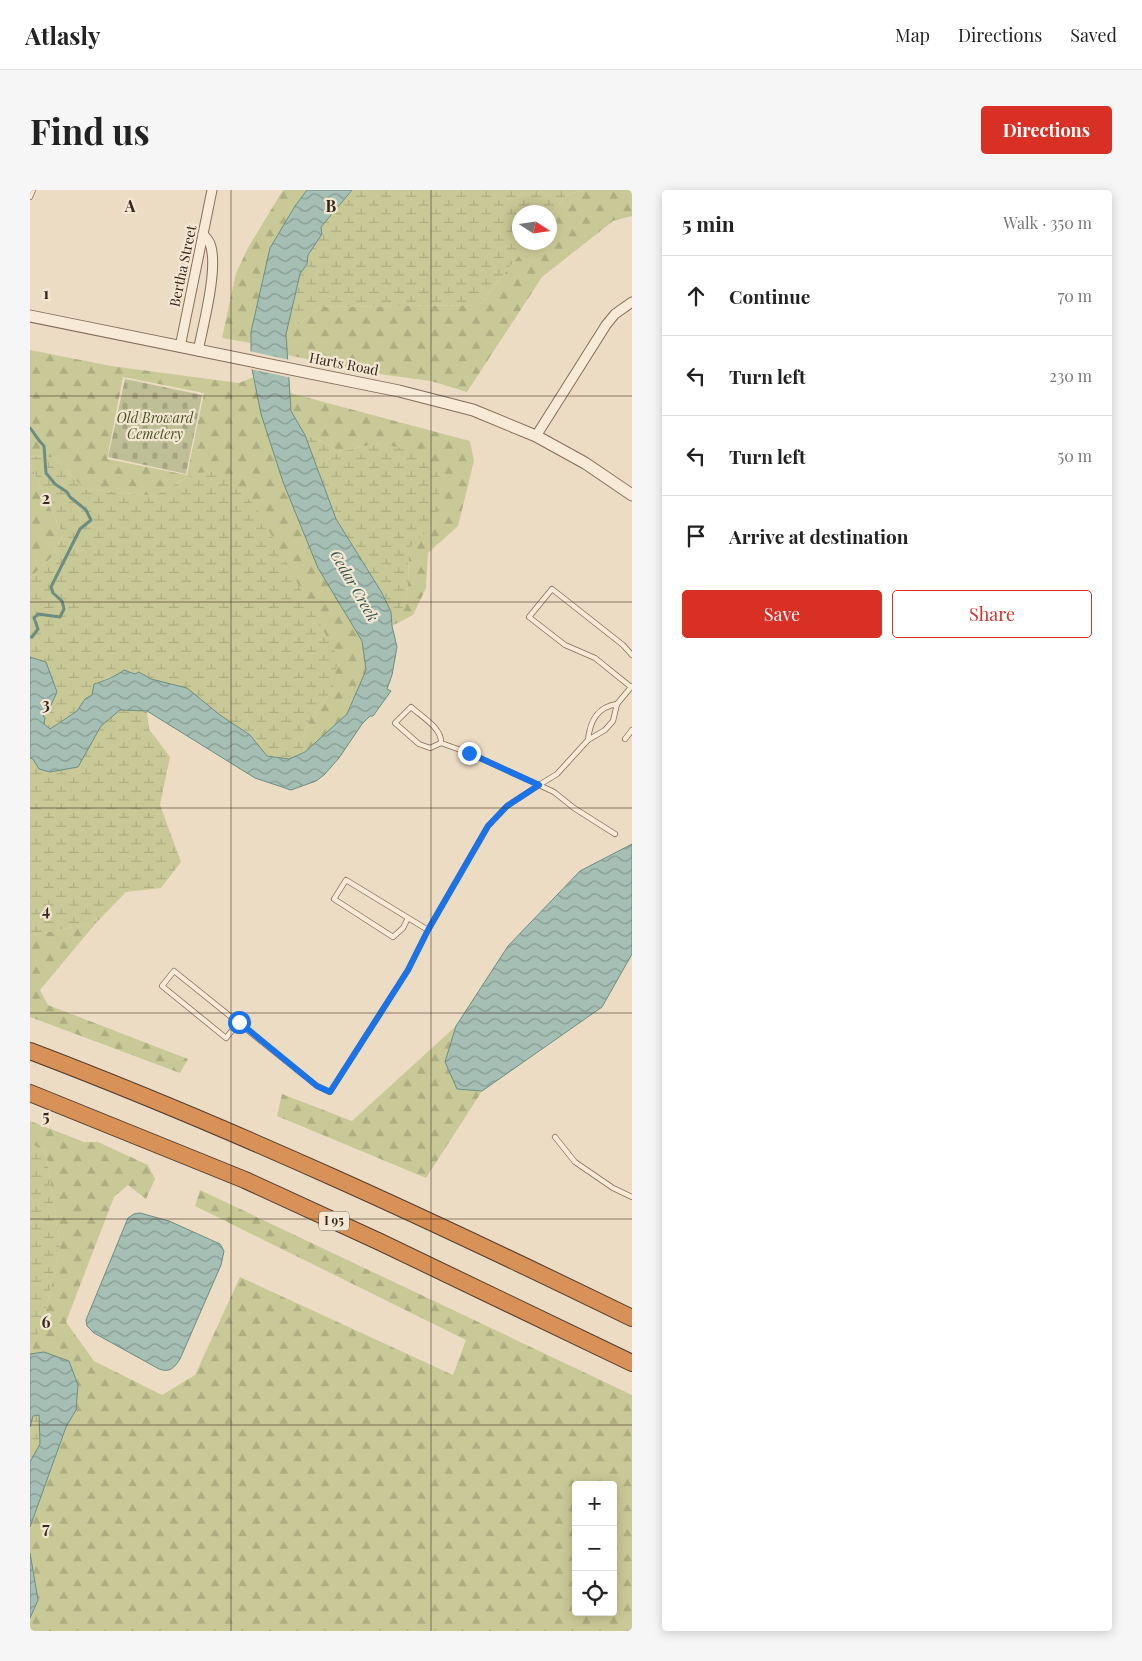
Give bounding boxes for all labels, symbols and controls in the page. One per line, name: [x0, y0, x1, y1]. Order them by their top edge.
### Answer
text: Atlasly: [25, 19, 100, 51]
text: Map: [895, 23, 930, 47]
text: Directions: [958, 23, 1042, 47]
text: Saved: [1070, 23, 1117, 47]
button: Directions: [981, 106, 1112, 154]
text: Find us: [30, 107, 150, 154]
text: A: [124, 195, 136, 216]
text: B: [326, 195, 337, 216]
north arrow: [512, 205, 557, 250]
text: 5 min: [682, 209, 735, 237]
text: Walk · 350 m: [1003, 212, 1092, 233]
street label: Bertha Street: [165, 222, 201, 309]
text: 1: [43, 282, 49, 303]
icon: ahead: [682, 282, 710, 310]
text: Continue: [729, 283, 810, 309]
text: 70 m: [1058, 285, 1092, 306]
street label: Harts Road: [308, 347, 380, 380]
icon: left: [682, 362, 710, 390]
text: Turn left: [729, 363, 806, 389]
text: 230 m: [1049, 365, 1092, 386]
park label: Old Broward Cemetery: [117, 408, 194, 443]
icon: left: [682, 442, 710, 470]
text: Turn left: [729, 443, 806, 469]
text: 50 m: [1058, 445, 1092, 466]
text: 2: [42, 487, 50, 508]
icon: arrive: [682, 522, 710, 550]
text: Arrive at destination: [729, 523, 909, 549]
water label: Cedar Creek: [326, 546, 384, 625]
button: Save: [682, 590, 882, 638]
button: Share: [892, 590, 1092, 638]
text: 3: [42, 693, 50, 714]
route end: [458, 742, 481, 765]
text: 4: [42, 899, 50, 920]
route start: [228, 1011, 251, 1034]
text: 5: [42, 1105, 50, 1126]
road number: I 95: [319, 1211, 349, 1230]
text: 6: [42, 1311, 51, 1332]
map controls: [572, 1481, 617, 1616]
button: +: [572, 1481, 617, 1526]
text: 7: [42, 1517, 50, 1538]
button: −: [572, 1526, 617, 1571]
button: locate: [572, 1571, 617, 1616]

